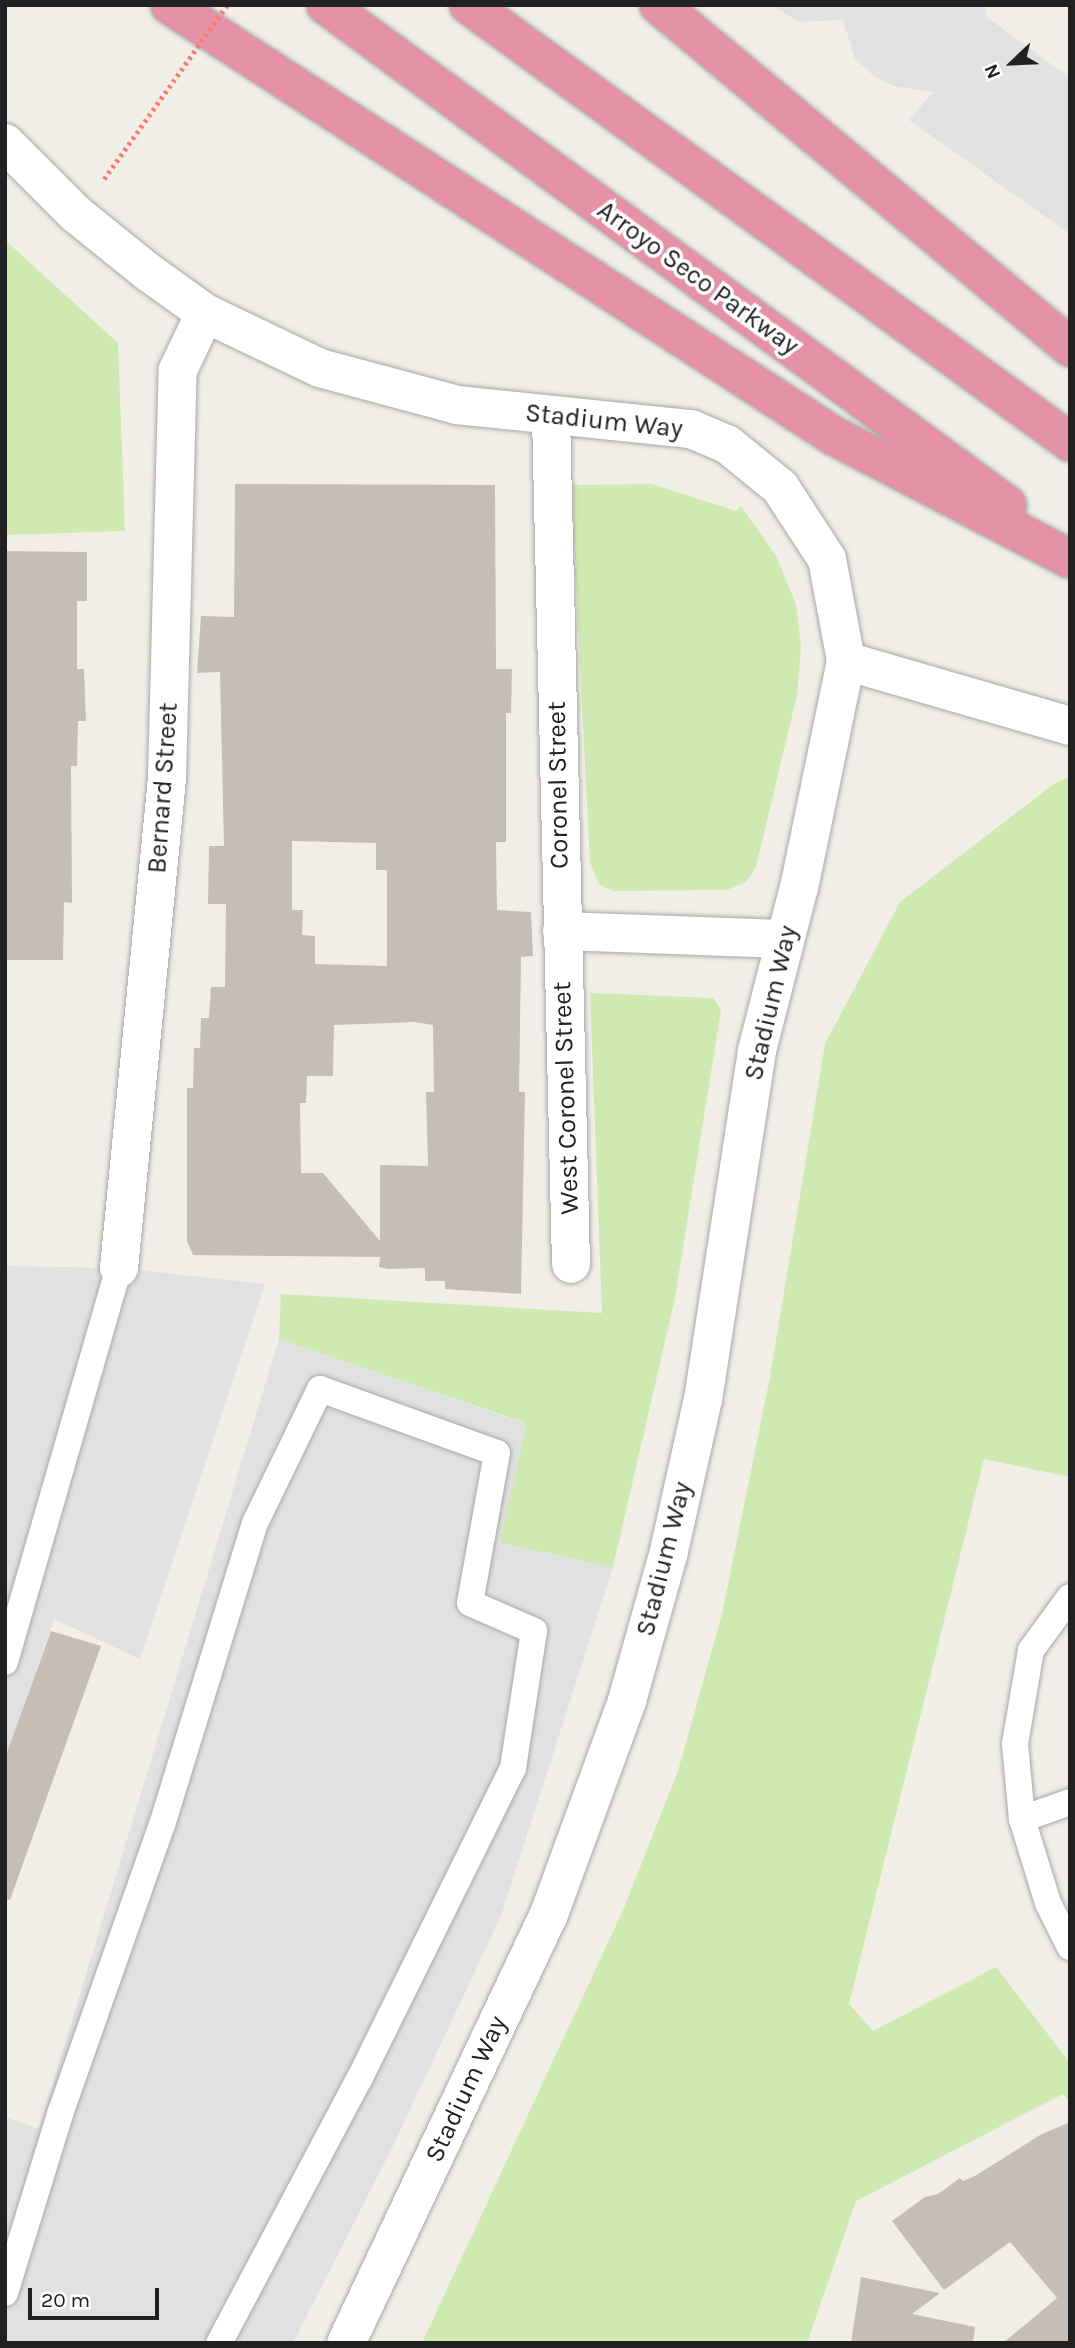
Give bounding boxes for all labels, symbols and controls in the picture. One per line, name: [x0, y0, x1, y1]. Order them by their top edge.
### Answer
north arrow: [977, 28, 1047, 98]
text: N: [980, 61, 1005, 82]
street label: Arroyo Seco Parkway: [591, 194, 805, 362]
street label: Stadium Way: [524, 397, 684, 445]
street label: Bernard Street: [141, 701, 185, 875]
street label: Coronel Street: [541, 701, 575, 869]
street label: Stadium Way: [738, 923, 804, 1083]
street label: West Coronel Street: [546, 981, 586, 1215]
street label: Stadium Way: [630, 1479, 698, 1639]
street label: Stadium Way: [418, 2011, 514, 2167]
scale bar: [32, 2274, 163, 2318]
text: 20 m: [41, 2288, 90, 2312]

